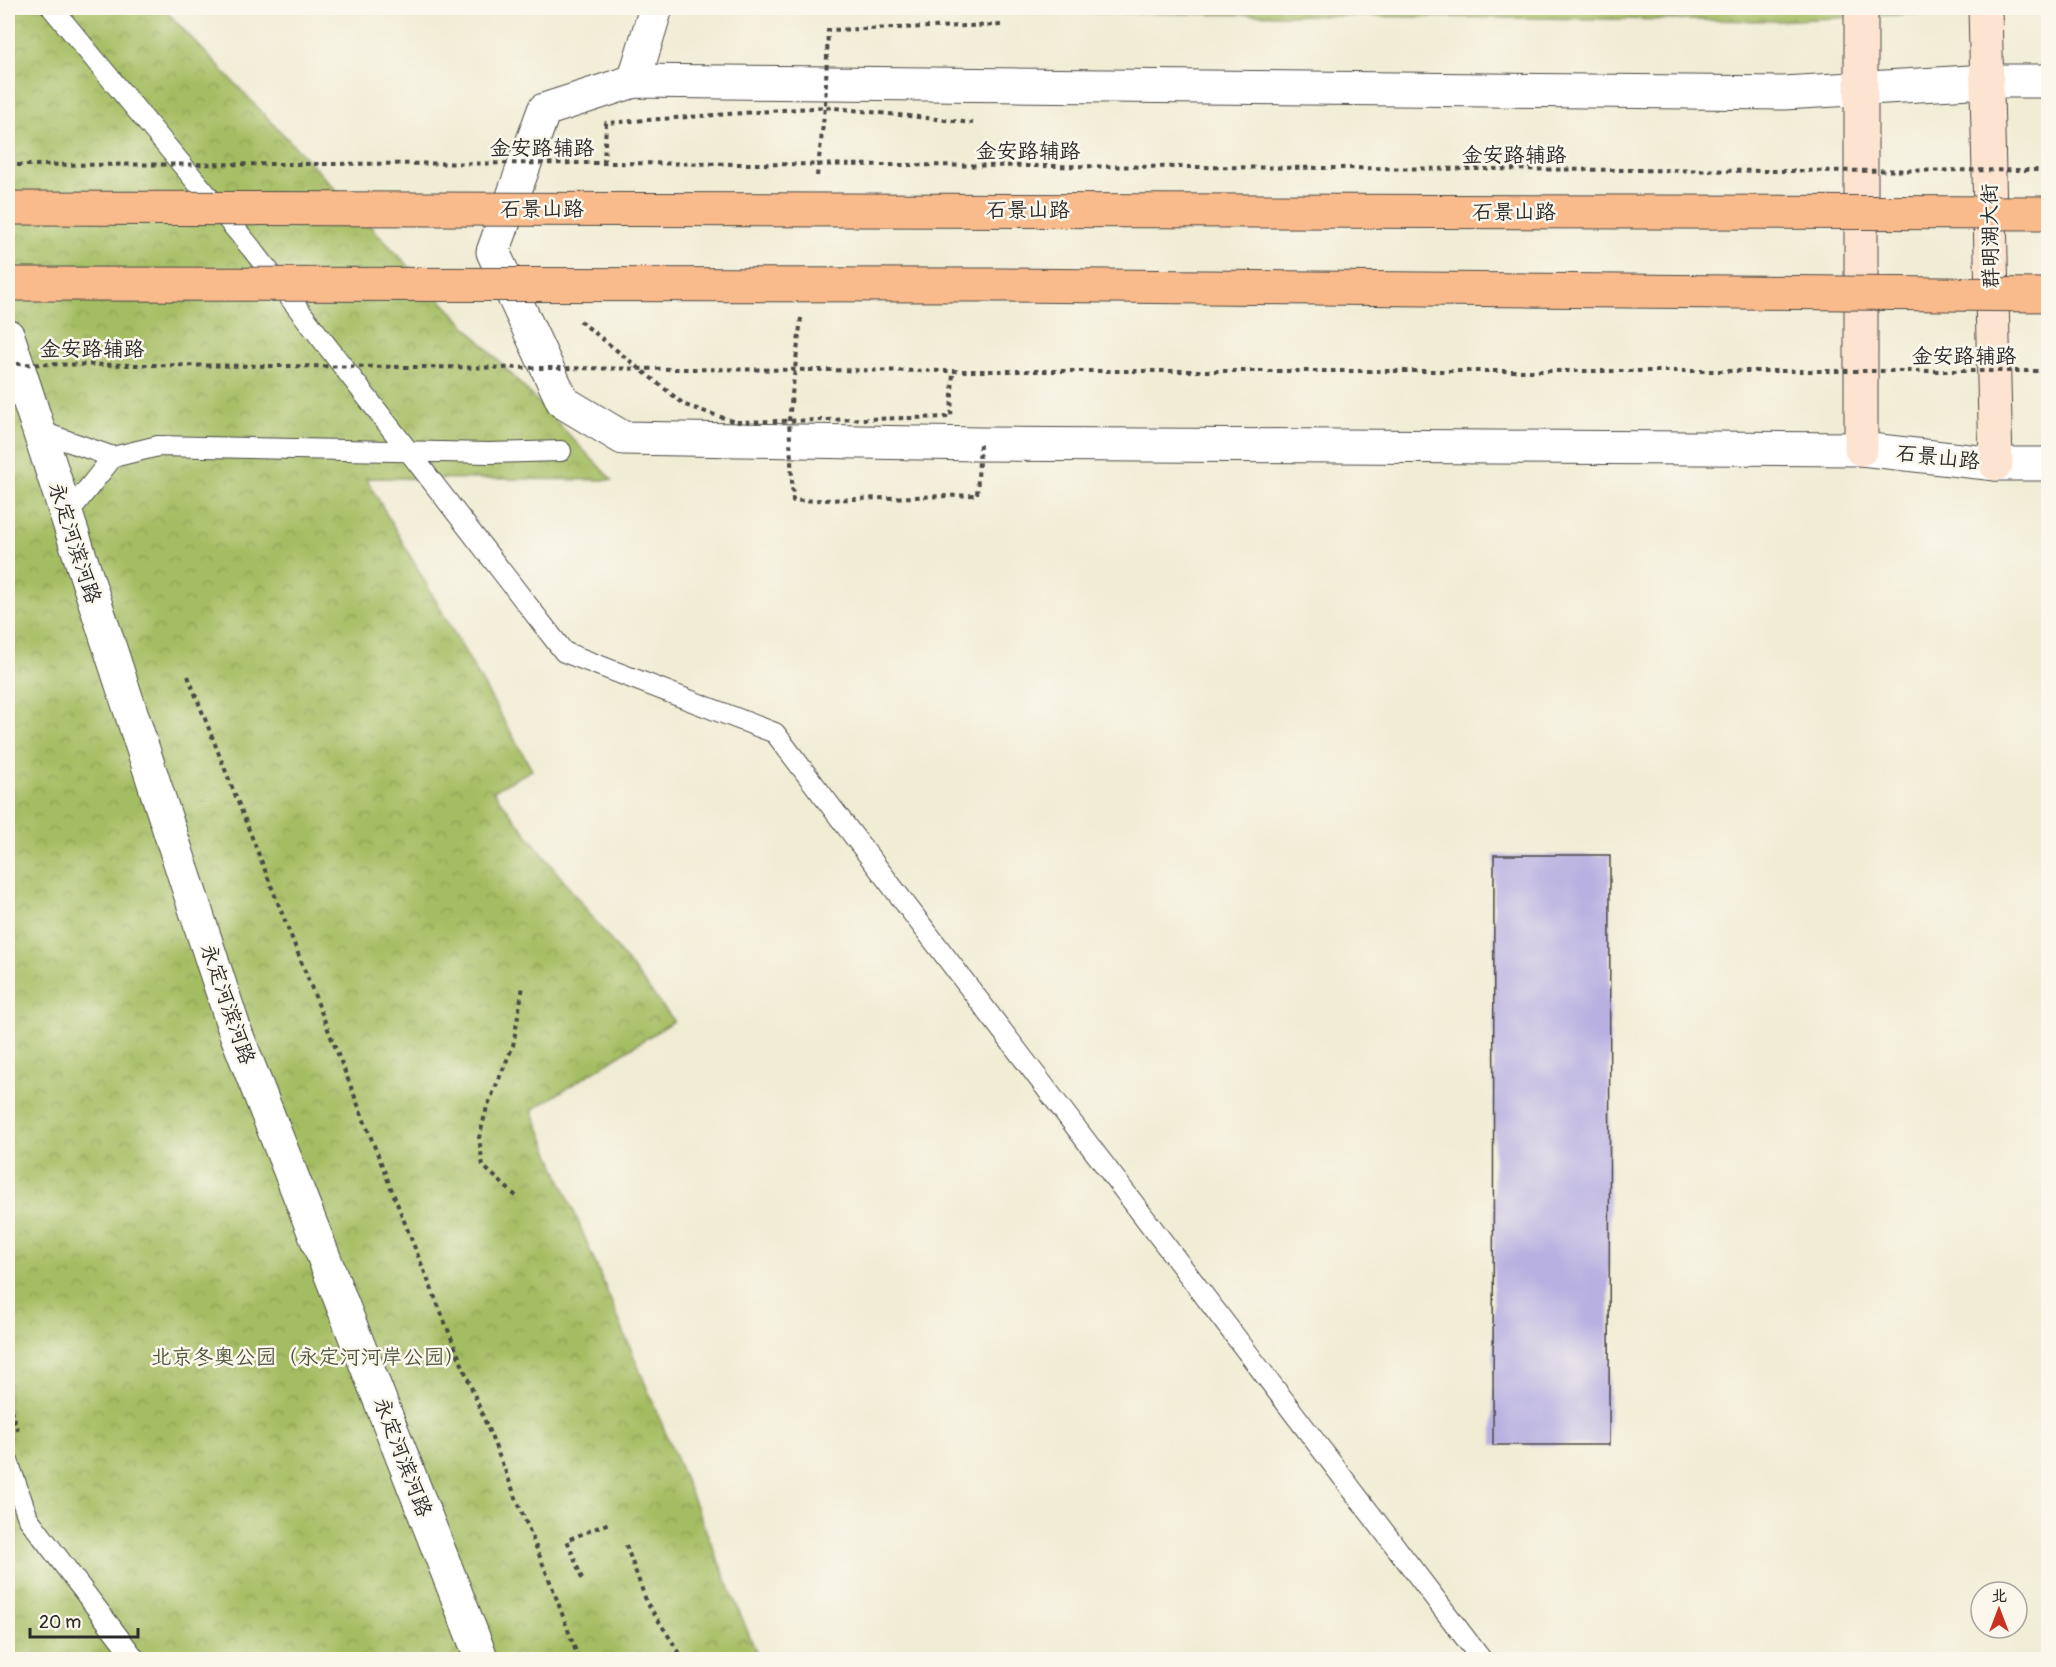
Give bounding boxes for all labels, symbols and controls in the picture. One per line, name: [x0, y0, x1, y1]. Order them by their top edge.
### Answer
street label: 金安路辅路: [490, 135, 595, 162]
street label: 金安路辅路: [976, 138, 1081, 165]
street label: 金安路辅路: [1462, 142, 1567, 169]
street label: 群明湖大街: [1976, 183, 2005, 289]
street label: 石景山路: [500, 196, 584, 223]
street label: 石景山路: [986, 197, 1070, 224]
street label: 石景山路: [1472, 199, 1556, 226]
street label: 金安路辅路: [40, 336, 145, 363]
street label: 金安路辅路: [1912, 343, 2017, 370]
street label: 石景山路: [1895, 440, 1981, 475]
street label: 永定河滨河路: [42, 479, 107, 607]
street label: 永定河滨河路: [194, 940, 261, 1068]
park label: 北京冬奥公园（永定河河岸公园）: [151, 1344, 466, 1371]
street label: 永定河滨河路: [367, 1394, 438, 1521]
north arrow: [1969, 1580, 2029, 1640]
text: 北: [1991, 1586, 2007, 1606]
scale bar: [30, 1601, 138, 1639]
text: 20 m: [39, 1611, 81, 1634]

